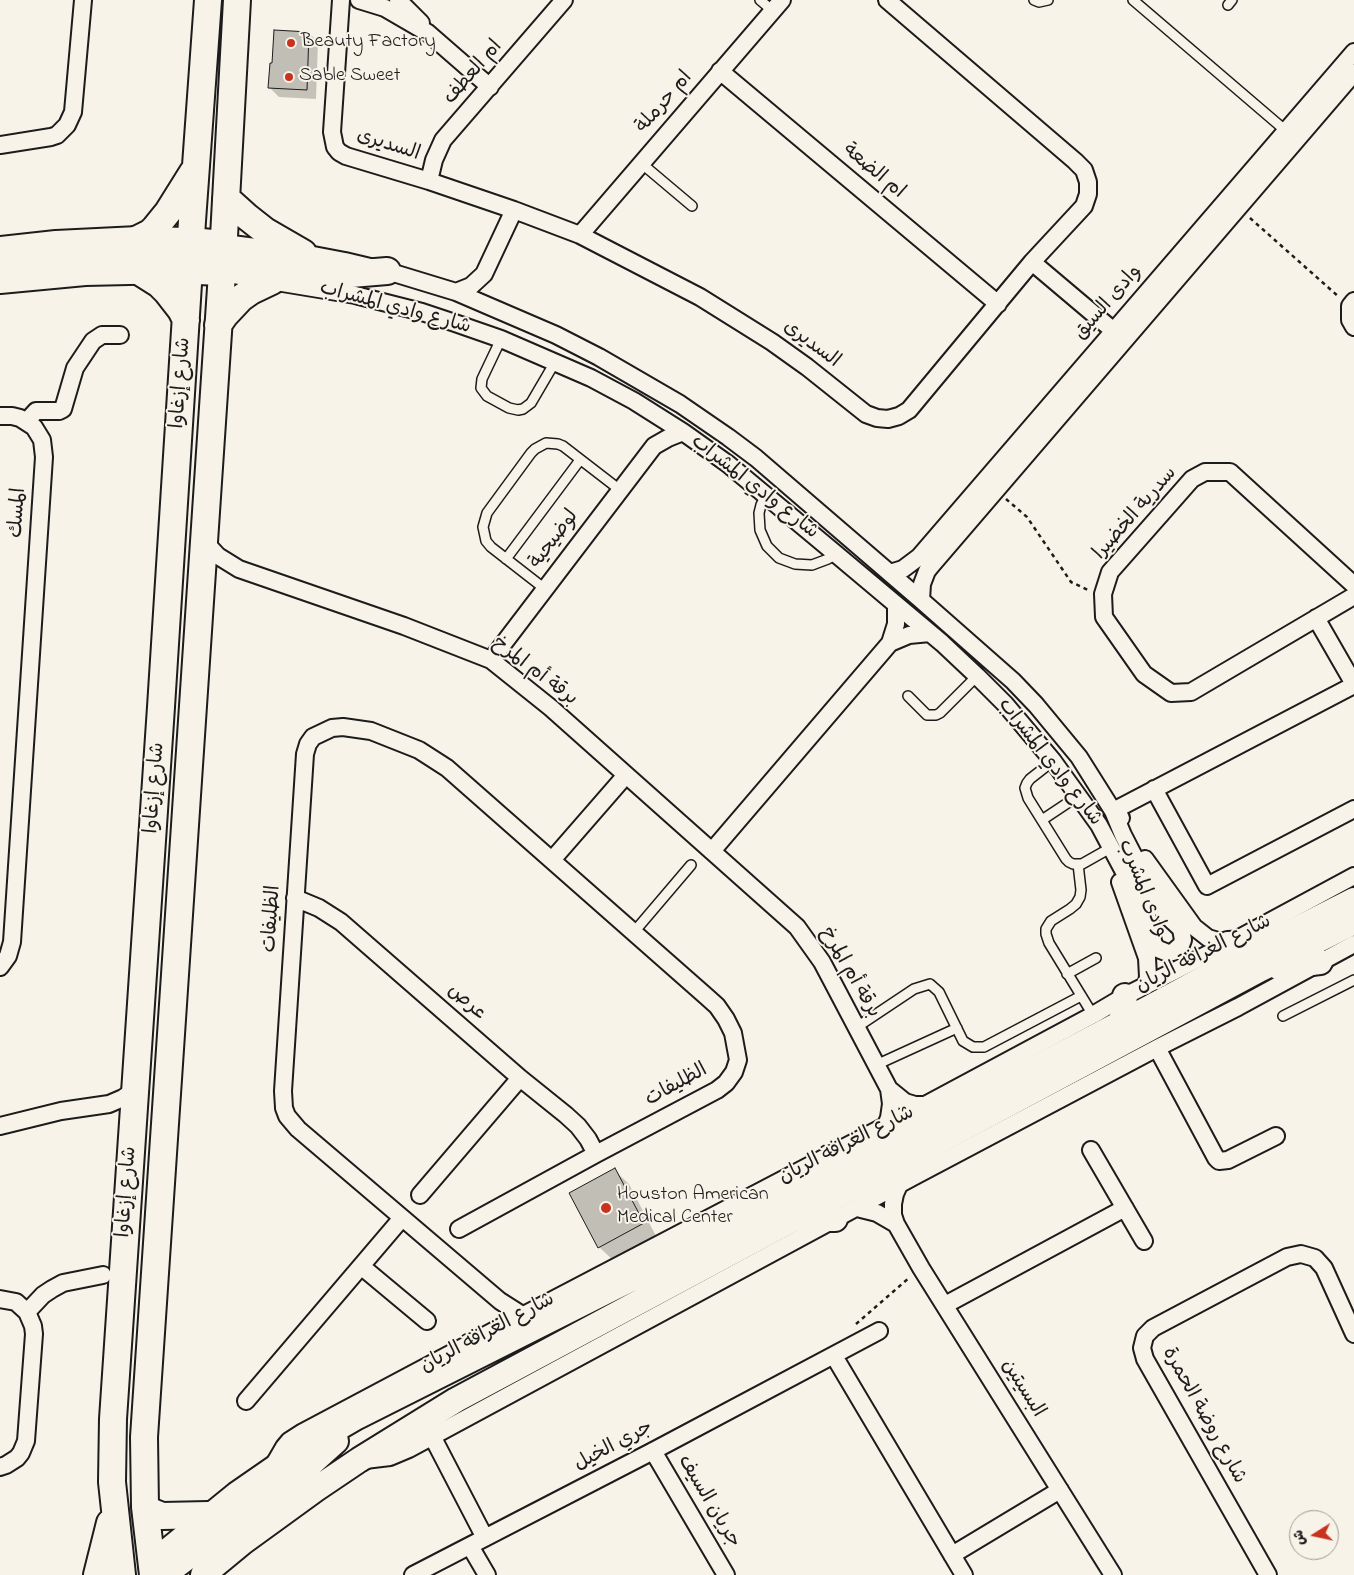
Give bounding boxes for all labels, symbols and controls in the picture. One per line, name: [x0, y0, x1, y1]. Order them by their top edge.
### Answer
place label: Beauty Factory: [301, 31, 436, 55]
street label: ام العطف: [440, 36, 508, 110]
marker: Beauty Factory: [285, 37, 297, 49]
place label: Sable Sweet: [299, 65, 401, 89]
street label: ام حرملة: [632, 67, 698, 139]
marker: Sable Sweet: [283, 71, 295, 83]
street label: السديرى: [353, 125, 423, 167]
street label: ام الضعة: [837, 139, 909, 205]
street label: وادى السيق: [1070, 260, 1148, 346]
street label: شارع وادي المشراب: [317, 277, 473, 341]
street label: السديرى: [778, 316, 844, 374]
street label: شارع إزغاوا: [167, 337, 197, 429]
street label: شارع وادي المشراب: [685, 431, 823, 545]
street label: سدرية الخضيرا: [1089, 462, 1183, 566]
street label: المسك: [5, 487, 33, 539]
street label: لوضيحية: [525, 506, 585, 574]
street label: برقة أم المرخ: [486, 632, 582, 712]
street label: شارع وادي المشراب: [992, 694, 1106, 832]
street label: شارع إزغاوا: [141, 742, 171, 834]
street label: وادى المشرب: [1111, 836, 1173, 942]
street label: الظليفات: [259, 885, 287, 953]
street label: شارع الغرافة الريان: [1132, 911, 1276, 999]
street label: برقة أم المرخ: [813, 923, 885, 1023]
street label: عرص: [442, 980, 490, 1026]
street label: الظليفات: [642, 1059, 712, 1113]
street label: شارع الغرافة الريان: [775, 1102, 919, 1190]
street label: شارع إزغاوا: [113, 1146, 143, 1238]
place label: Houston American Medical Center: [617, 1184, 769, 1231]
marker: Houston American Medical Center: [599, 1201, 613, 1215]
street label: شارع الغرافة الريان: [417, 1288, 559, 1380]
street label: شارع روضة الحمرة: [1156, 1344, 1250, 1488]
street label: البسيتين: [995, 1355, 1049, 1423]
street label: جري الخيل: [570, 1416, 658, 1478]
street label: جريان السيف: [671, 1451, 745, 1553]
north arrow: [1289, 1510, 1339, 1560]
text: ش: [1288, 1528, 1311, 1547]

